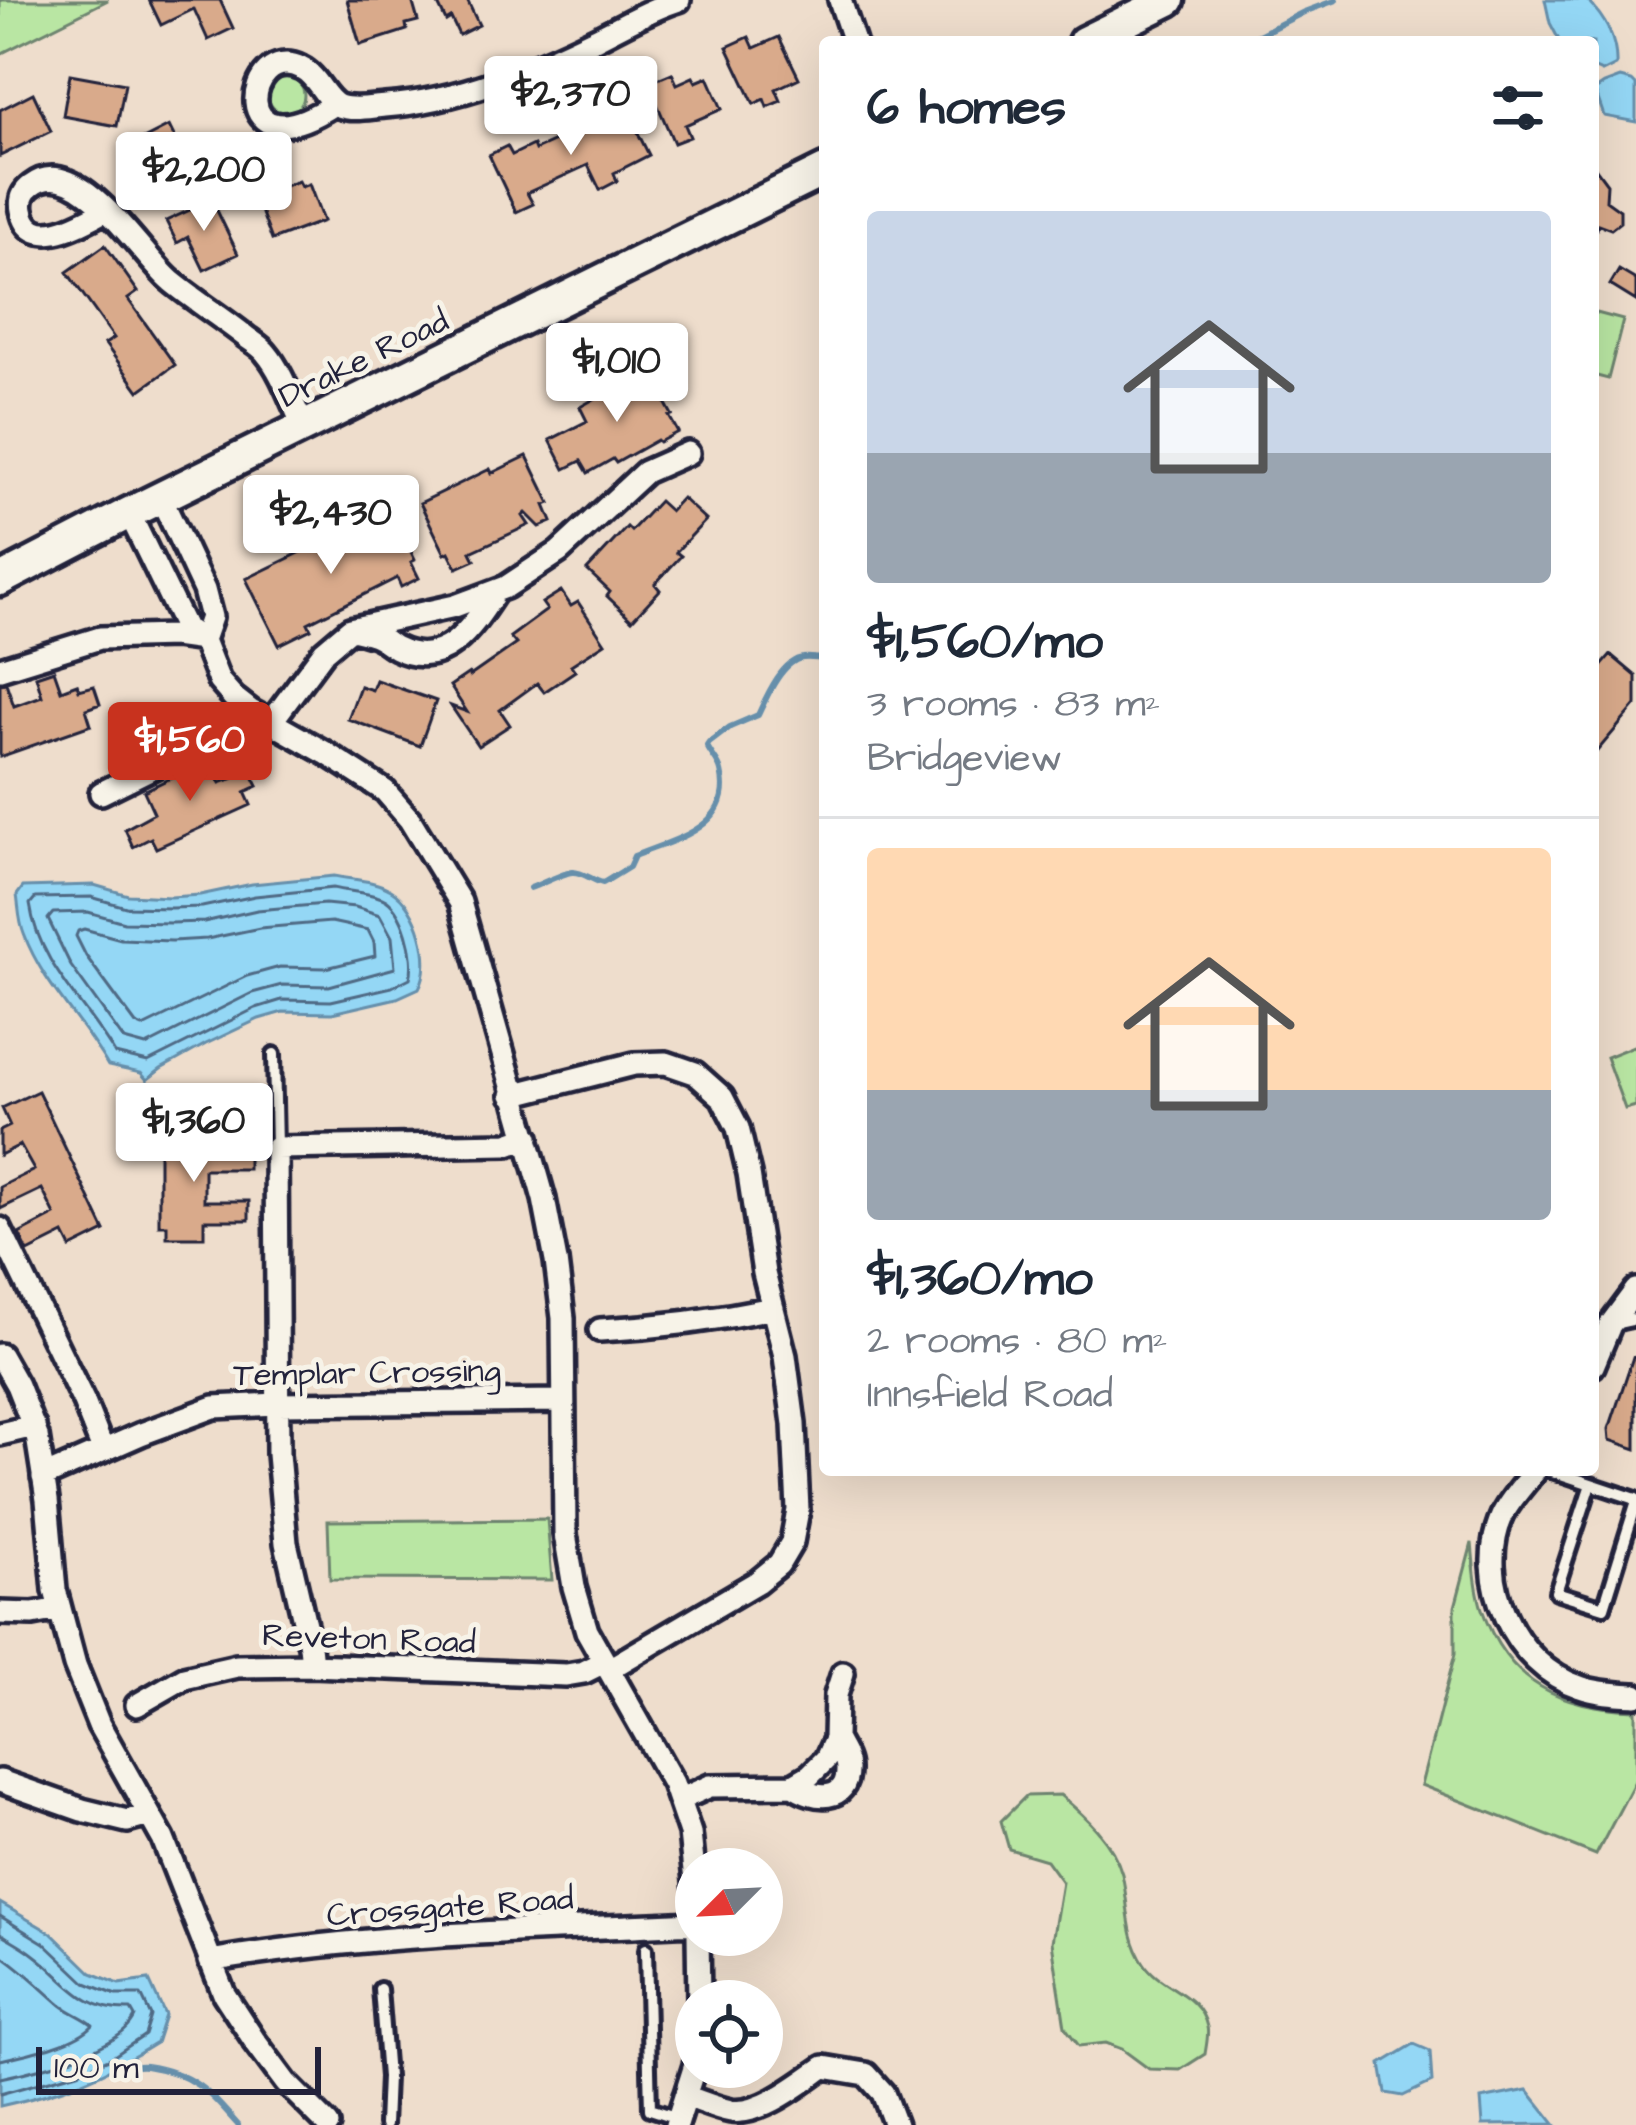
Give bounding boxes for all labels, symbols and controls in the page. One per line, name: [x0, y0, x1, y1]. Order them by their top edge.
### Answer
pin: $2,370: [473, 56, 669, 158]
text: $2,370: [511, 68, 631, 122]
text: 6 homes: [867, 73, 1066, 144]
icon: filters: [1485, 75, 1551, 141]
pin: $2,200: [106, 132, 302, 234]
text: $2,200: [143, 144, 265, 198]
icon: home: [1101, 289, 1317, 505]
street label: Drake Road: [271, 298, 457, 420]
pin: $1,010: [519, 323, 715, 425]
text: $1,010: [573, 335, 661, 389]
pin: $2,430: [233, 475, 429, 577]
text: $2,430: [270, 487, 392, 541]
text: $1,560/mo: [867, 607, 1103, 678]
text: 3 rooms · 83 m²: [867, 678, 1160, 732]
pin: $1,560: [92, 702, 288, 804]
text: $1,560: [135, 714, 245, 768]
text: Bridgeview: [867, 732, 1062, 786]
icon: home: [1101, 926, 1317, 1142]
pin: $1,360: [96, 1083, 292, 1185]
text: $1,360: [143, 1095, 245, 1149]
text: $1,360/mo: [867, 1244, 1093, 1315]
text: 2 rooms · 80 m²: [867, 1315, 1167, 1369]
street label: Templar Crossing: [233, 1348, 501, 1400]
text: Innsfield Road: [867, 1369, 1113, 1423]
street label: Reveton Road: [261, 1612, 477, 1666]
north arrow: [675, 1848, 783, 1956]
map controls: [675, 1848, 783, 2088]
street label: Crossgate Road: [325, 1875, 575, 1941]
button: locate: [675, 1980, 783, 2088]
scale bar: [36, 2041, 321, 2094]
text: 100 m: [54, 2045, 139, 2091]

